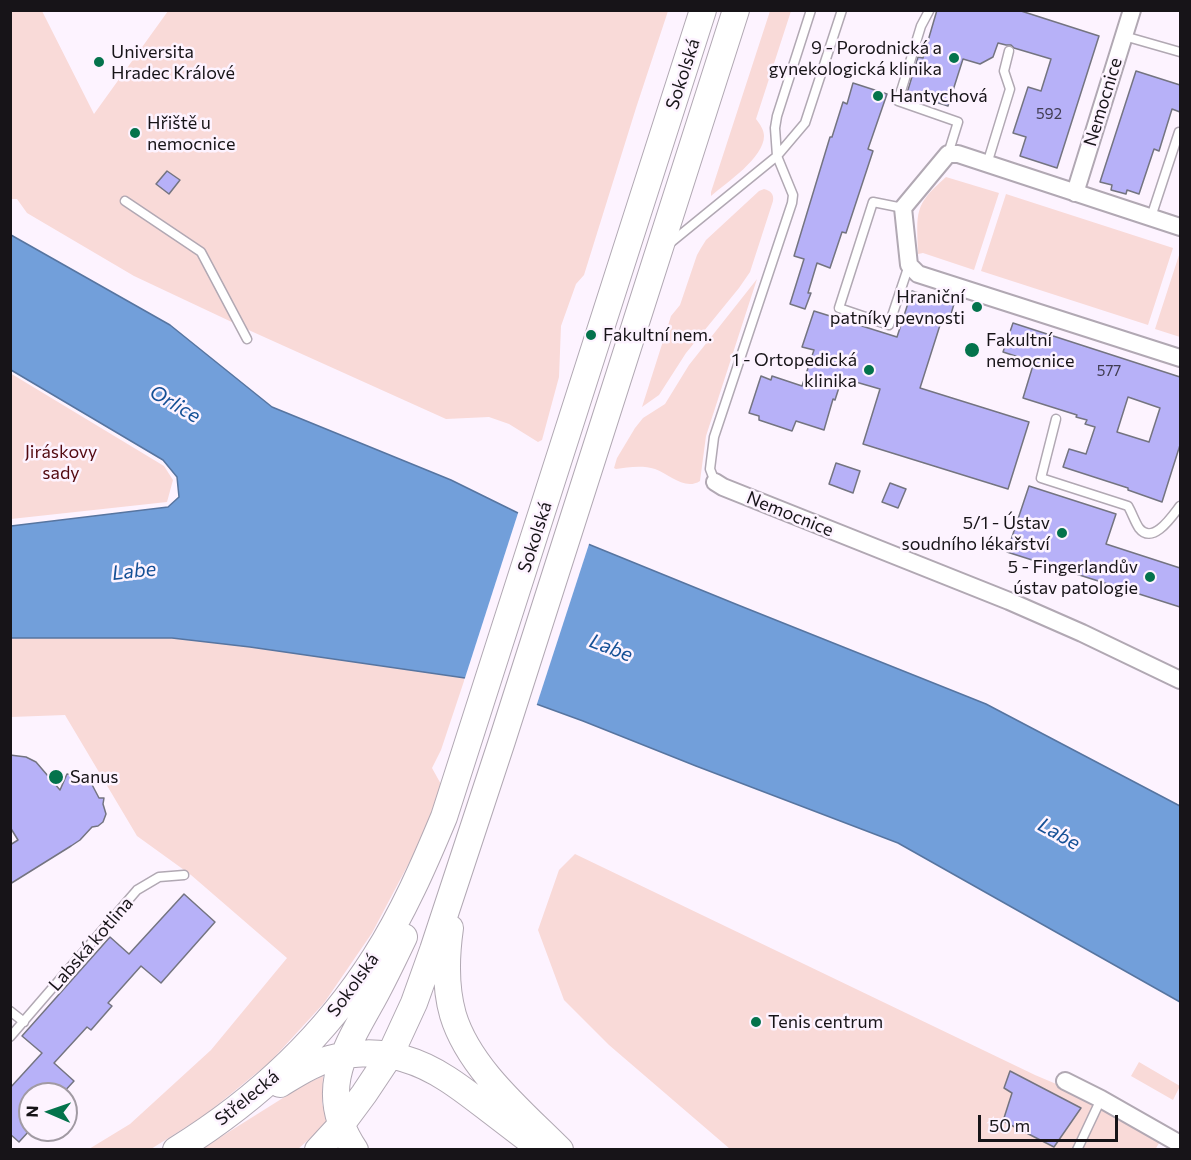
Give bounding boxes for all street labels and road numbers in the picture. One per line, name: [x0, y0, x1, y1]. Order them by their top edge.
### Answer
street label: Sokolská: [661, 36, 705, 112]
street label: Nemocnice: [1079, 55, 1127, 149]
street label: Nemocnice: [743, 487, 837, 541]
street label: Sokolská: [513, 499, 557, 575]
street label: Labská kotlina: [44, 893, 138, 995]
street label: Sokolská: [323, 949, 383, 1021]
street label: Střelecká: [211, 1066, 283, 1130]

